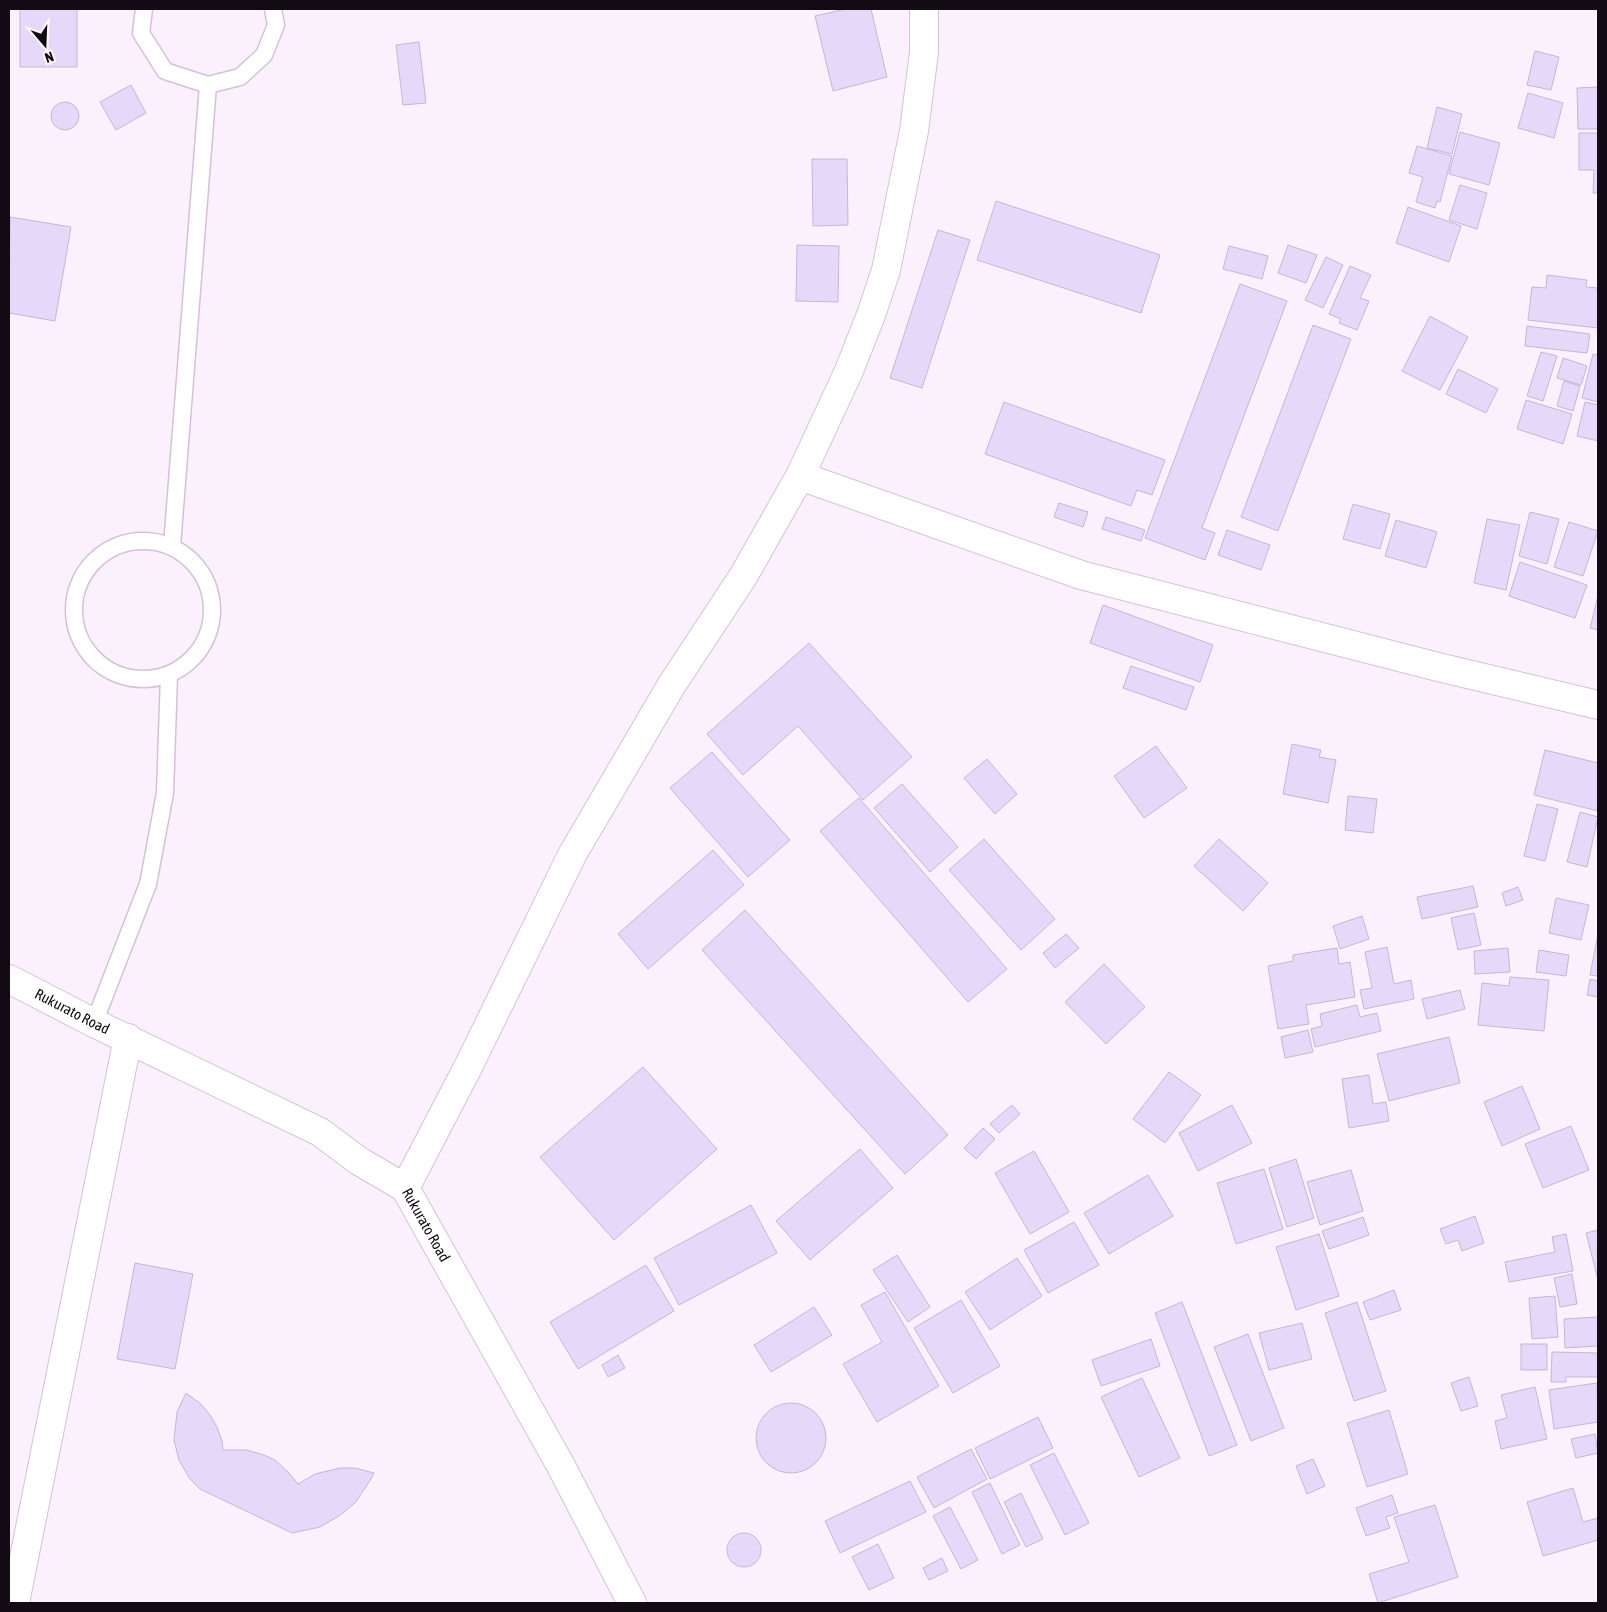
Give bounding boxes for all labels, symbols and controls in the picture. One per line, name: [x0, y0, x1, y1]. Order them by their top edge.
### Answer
north arrow: [20, 20, 70, 70]
text: N: [43, 48, 56, 66]
street label: Rukurato Road: [32, 985, 112, 1037]
street label: Rukurato Road: [399, 1185, 454, 1265]

